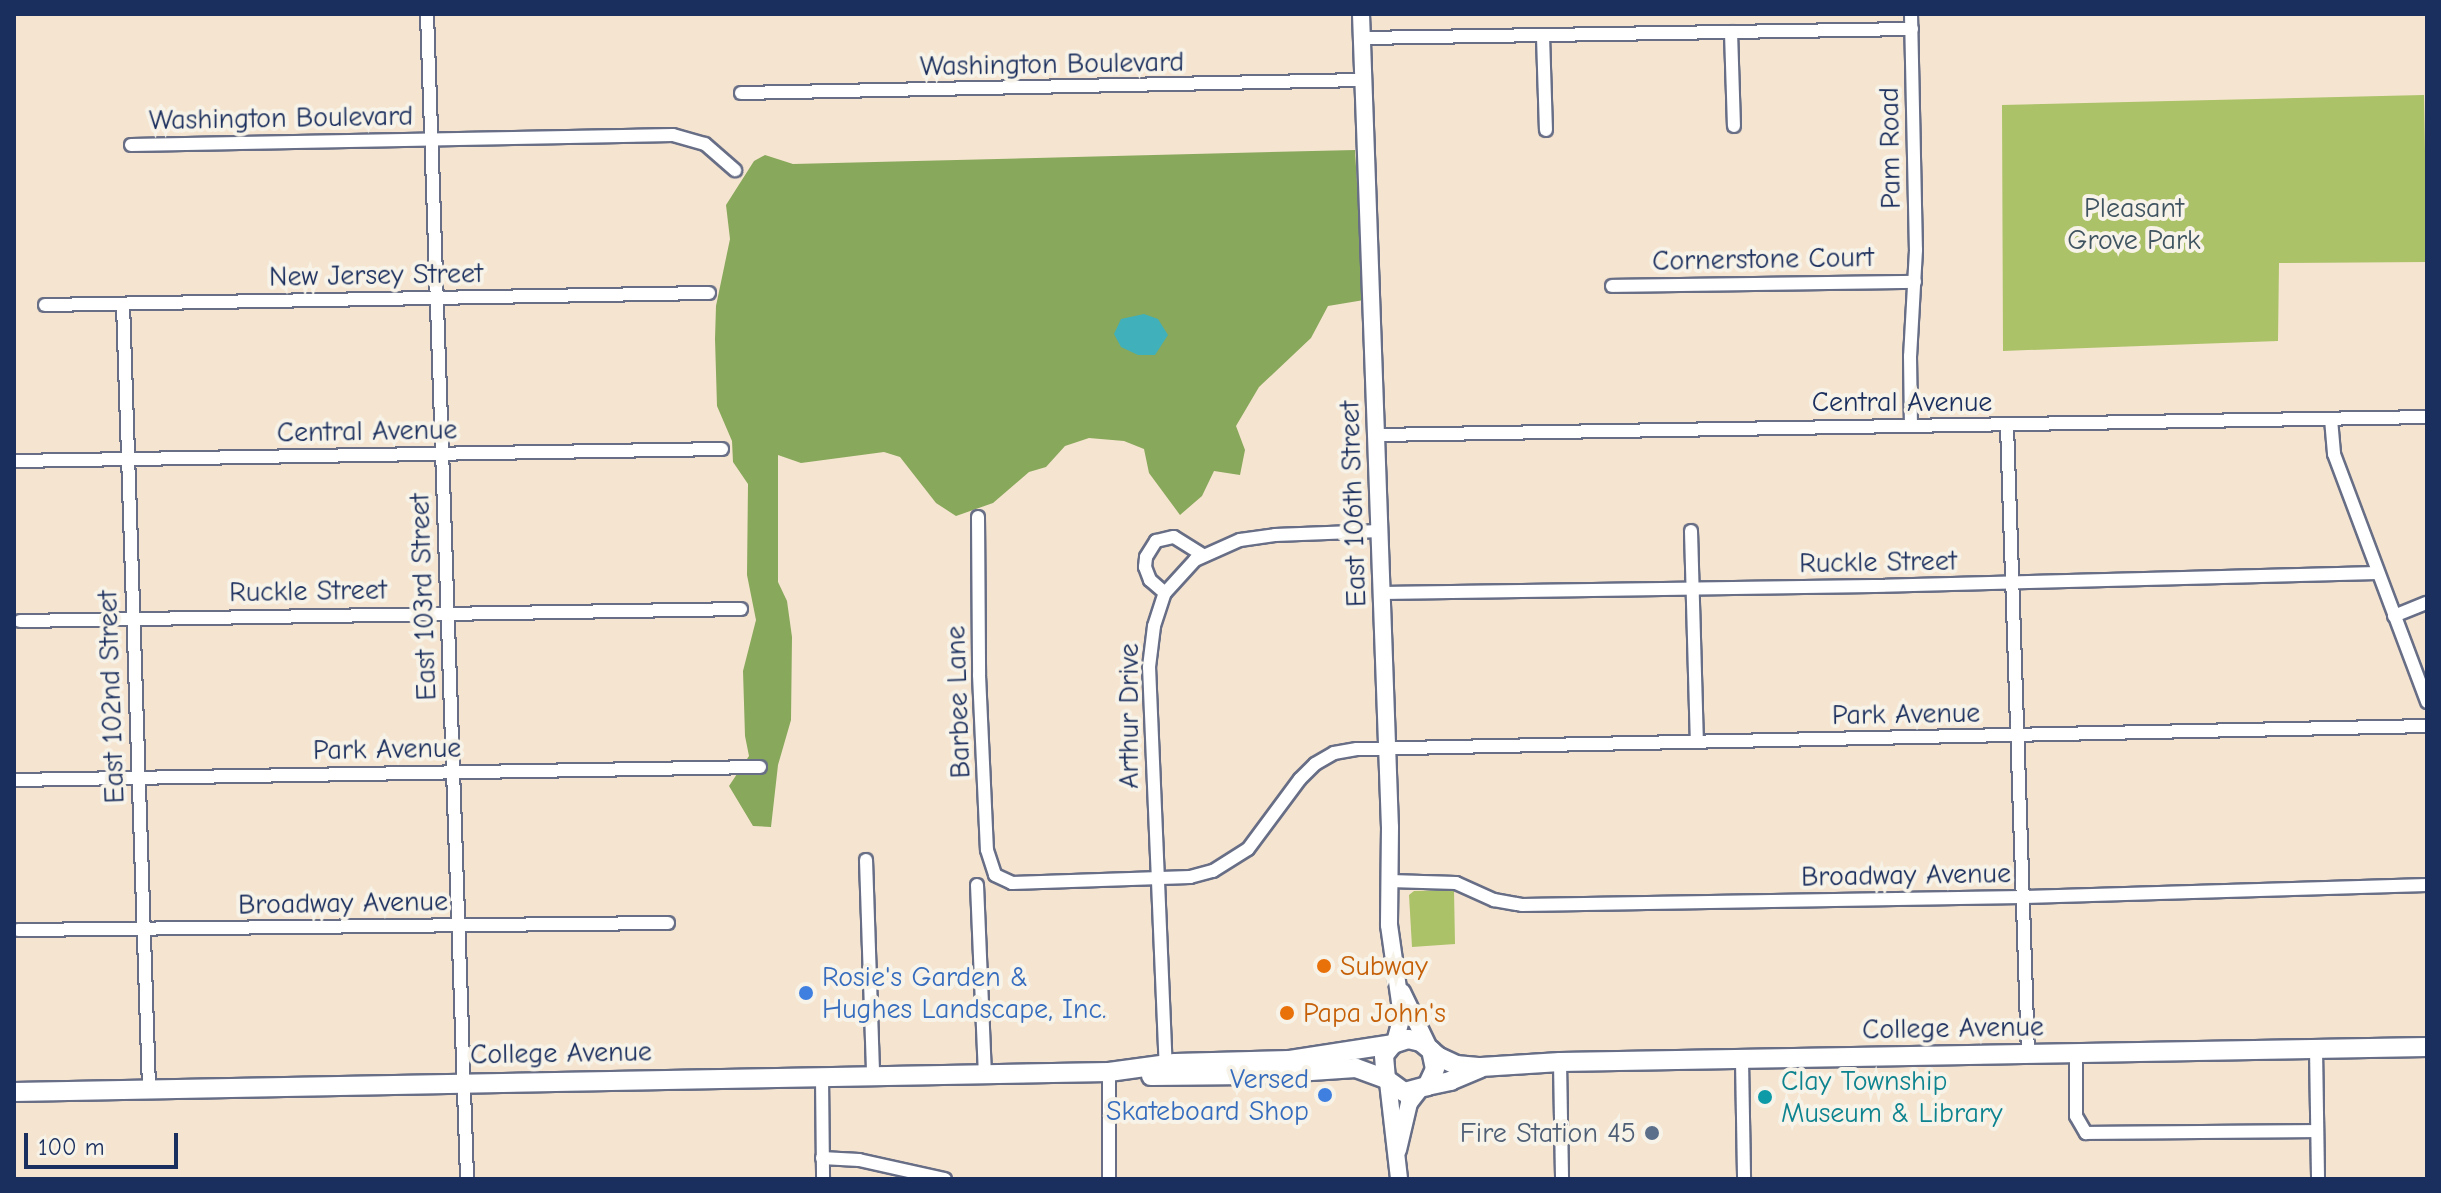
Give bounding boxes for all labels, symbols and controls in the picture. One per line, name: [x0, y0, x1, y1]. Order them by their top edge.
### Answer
street label: Washington Boulevard: [920, 45, 1184, 83]
street label: Pam Road: [1872, 87, 1908, 209]
street label: Washington Boulevard: [149, 99, 413, 137]
park label: Pleasant Grove Park: [2067, 191, 2201, 257]
street label: Cornerstone Court: [1652, 240, 1874, 278]
street label: New Jersey Street: [269, 256, 483, 294]
street label: Central Avenue: [1812, 385, 1992, 419]
street label: East 106th Street: [1333, 400, 1373, 608]
street label: Central Avenue: [276, 413, 458, 449]
street label: East 103rd Street: [403, 493, 443, 701]
street label: Ruckle Street: [1799, 544, 1957, 580]
street label: Ruckle Street: [229, 573, 387, 609]
street label: East 102nd Street: [90, 590, 132, 804]
street label: Barbee Lane: [939, 625, 977, 779]
street label: Arthur Drive: [1112, 643, 1146, 789]
street label: Park Avenue: [1832, 696, 1980, 732]
street label: Park Avenue: [313, 731, 461, 767]
street label: Broadway Avenue: [1801, 856, 2011, 894]
street label: Broadway Avenue: [238, 884, 448, 922]
place label: Subway: [1340, 949, 1428, 983]
marker: Subway: [1315, 957, 1333, 975]
place label: Rosie's Garden & Hughes Landscape, Inc.: [822, 960, 1106, 1026]
marker: Rosie's Garden & Hughes Landscape, Inc.: [797, 984, 815, 1002]
place label: Papa John's: [1303, 996, 1446, 1030]
marker: Papa John's: [1278, 1004, 1296, 1022]
street label: College Avenue: [1862, 1010, 2044, 1046]
street label: College Avenue: [470, 1035, 652, 1071]
place label: Versed Skateboard Shop: [1106, 1062, 1309, 1128]
place label: Clay Township Museum & Library: [1781, 1064, 2003, 1130]
marker: Versed Skateboard Shop: [1316, 1086, 1334, 1104]
marker: Clay Township Museum & Library: [1756, 1088, 1774, 1106]
place label: Fire Station 45: [1460, 1116, 1636, 1150]
scale bar: [28, 1117, 182, 1167]
marker: Fire Station 45: [1643, 1124, 1661, 1142]
text: 100 m: [38, 1133, 105, 1161]

